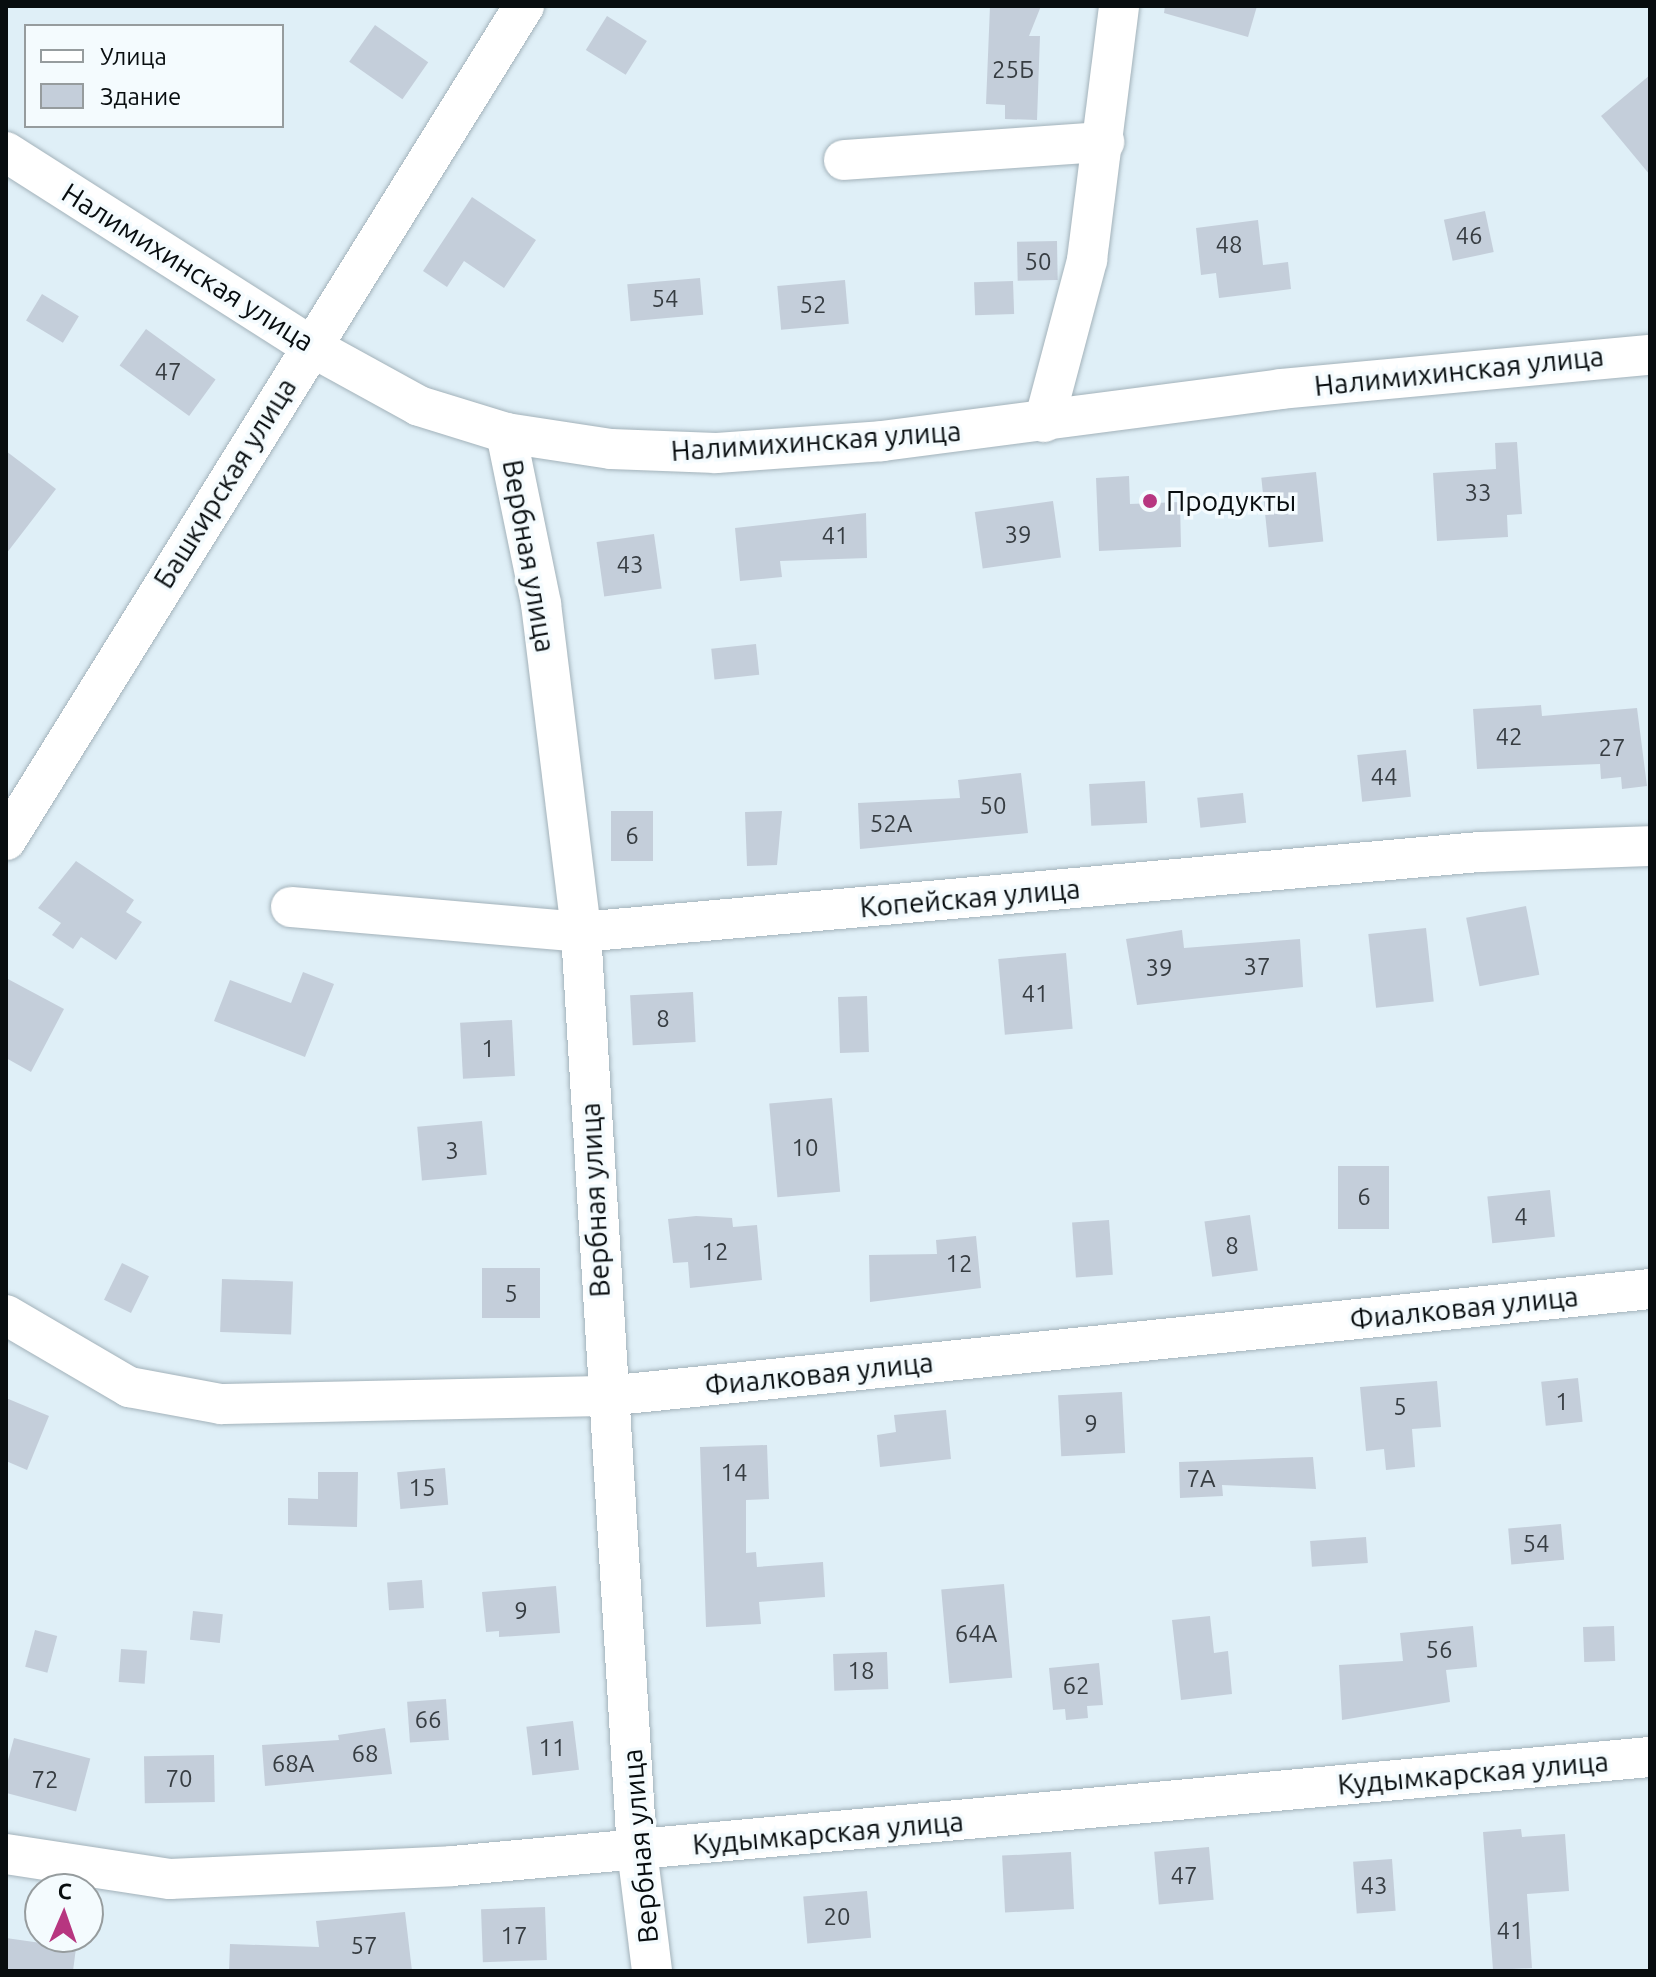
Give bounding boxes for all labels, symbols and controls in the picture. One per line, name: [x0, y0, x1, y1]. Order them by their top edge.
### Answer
legend: [24, 24, 284, 128]
text: Улица: [100, 43, 167, 70]
house number: 25Б: [992, 56, 1034, 84]
text: Здание: [100, 83, 181, 110]
street label: Налимихинская улица: [56, 176, 320, 358]
house number: 46: [1455, 222, 1483, 250]
house number: 48: [1215, 231, 1243, 259]
house number: 50: [1024, 248, 1052, 276]
house number: 54: [651, 285, 679, 313]
house number: 52: [799, 291, 827, 319]
street label: Налимихинская улица: [1313, 339, 1605, 403]
house number: 47: [154, 358, 182, 386]
street label: Башкирская улица: [147, 372, 303, 594]
street label: Налимихинская улица: [670, 414, 962, 468]
street label: Вербная улица: [496, 457, 562, 655]
house number: 33: [1464, 479, 1492, 507]
place label: Продукты: [1166, 484, 1296, 518]
marker: Продукты: [1141, 492, 1159, 510]
house number: 39: [1004, 521, 1032, 549]
house number: 41: [821, 522, 849, 550]
house number: 43: [616, 551, 644, 579]
house number: 42: [1495, 723, 1523, 751]
house number: 27: [1598, 734, 1626, 762]
house number: 44: [1370, 763, 1398, 791]
house number: 50: [979, 792, 1007, 820]
house number: 52А: [870, 810, 912, 838]
house number: 6: [625, 822, 639, 850]
street label: Копейская улица: [858, 872, 1082, 924]
house number: 37: [1243, 953, 1271, 981]
house number: 39: [1145, 954, 1173, 982]
house number: 41: [1021, 980, 1049, 1008]
house number: 8: [656, 1005, 670, 1033]
house number: 1: [481, 1035, 495, 1063]
street label: Вербная улица: [573, 1102, 617, 1298]
house number: 10: [791, 1134, 819, 1162]
house number: 3: [445, 1137, 459, 1165]
house number: 6: [1357, 1183, 1371, 1211]
house number: 4: [1514, 1203, 1528, 1231]
house number: 8: [1225, 1232, 1239, 1260]
house number: 12: [701, 1238, 729, 1266]
house number: 12: [945, 1250, 973, 1278]
street label: Фиалковая улица: [1348, 1279, 1580, 1337]
house number: 5: [504, 1280, 518, 1308]
street label: Фиалковая улица: [703, 1345, 935, 1403]
house number: 1: [1555, 1388, 1569, 1416]
house number: 5: [1393, 1393, 1407, 1421]
house number: 9: [1084, 1410, 1098, 1438]
house number: 14: [720, 1459, 748, 1487]
house number: 7А: [1186, 1465, 1216, 1493]
house number: 15: [408, 1474, 436, 1502]
house number: 54: [1522, 1530, 1550, 1558]
house number: 9: [514, 1597, 528, 1625]
house number: 64А: [955, 1620, 997, 1648]
house number: 56: [1425, 1636, 1453, 1664]
house number: 18: [847, 1657, 875, 1685]
house number: 62: [1062, 1672, 1090, 1700]
house number: 66: [414, 1706, 442, 1734]
house number: 11: [538, 1734, 566, 1762]
house number: 68: [351, 1740, 379, 1768]
street label: Кудымкарская улица: [1336, 1744, 1610, 1802]
street label: Вербная улица: [615, 1747, 665, 1945]
house number: 68А: [272, 1750, 314, 1778]
house number: 70: [165, 1765, 193, 1793]
house number: 72: [31, 1766, 59, 1794]
street label: Кудымкарская улица: [691, 1804, 965, 1862]
house number: 47: [1170, 1862, 1198, 1890]
house number: 43: [1360, 1872, 1388, 1900]
north arrow: [24, 1873, 104, 1953]
text: С: [57, 1878, 72, 1903]
house number: 20: [823, 1903, 851, 1931]
house number: 41: [1496, 1917, 1524, 1945]
house number: 17: [500, 1922, 528, 1950]
house number: 57: [350, 1932, 378, 1960]

